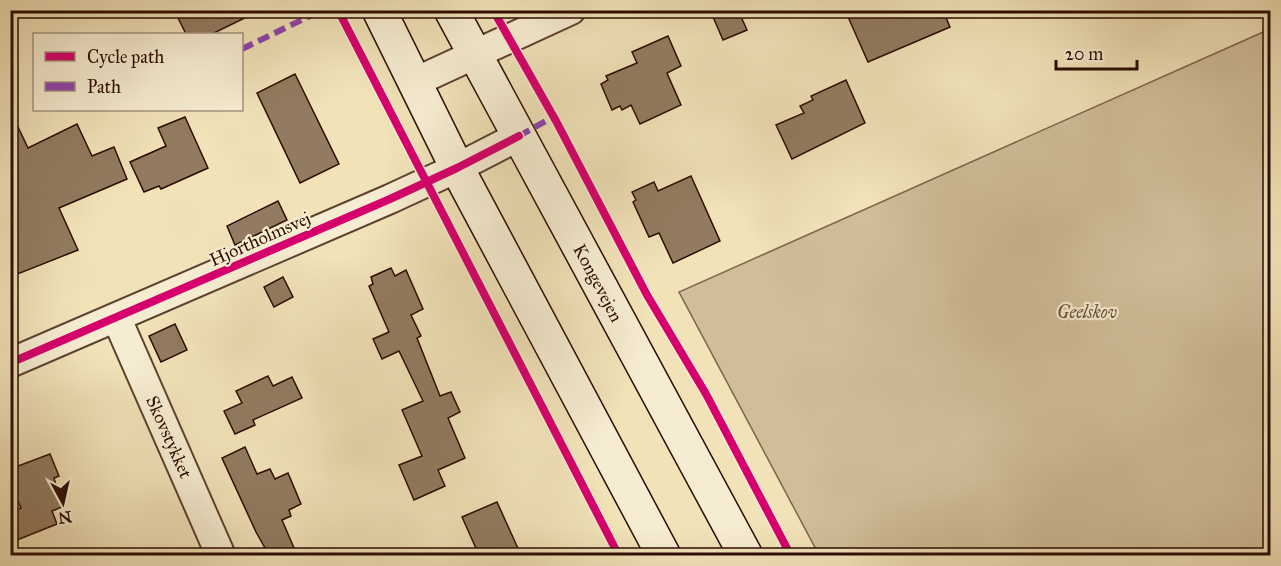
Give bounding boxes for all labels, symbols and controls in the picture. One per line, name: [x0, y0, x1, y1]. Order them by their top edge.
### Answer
legend: [33, 33, 243, 111]
scale bar: [1056, 33, 1137, 71]
text: 20 m: [1065, 43, 1103, 65]
text: Cycle path: [87, 46, 164, 68]
text: Path: [87, 76, 121, 98]
street label: Hjortholmsvej: [206, 207, 314, 271]
street label: Kongevejen: [567, 240, 628, 326]
park label: Geelskov: [1057, 301, 1117, 323]
street label: Skovstykket: [141, 392, 197, 482]
north arrow: [33, 473, 93, 533]
text: N: [57, 507, 73, 528]

